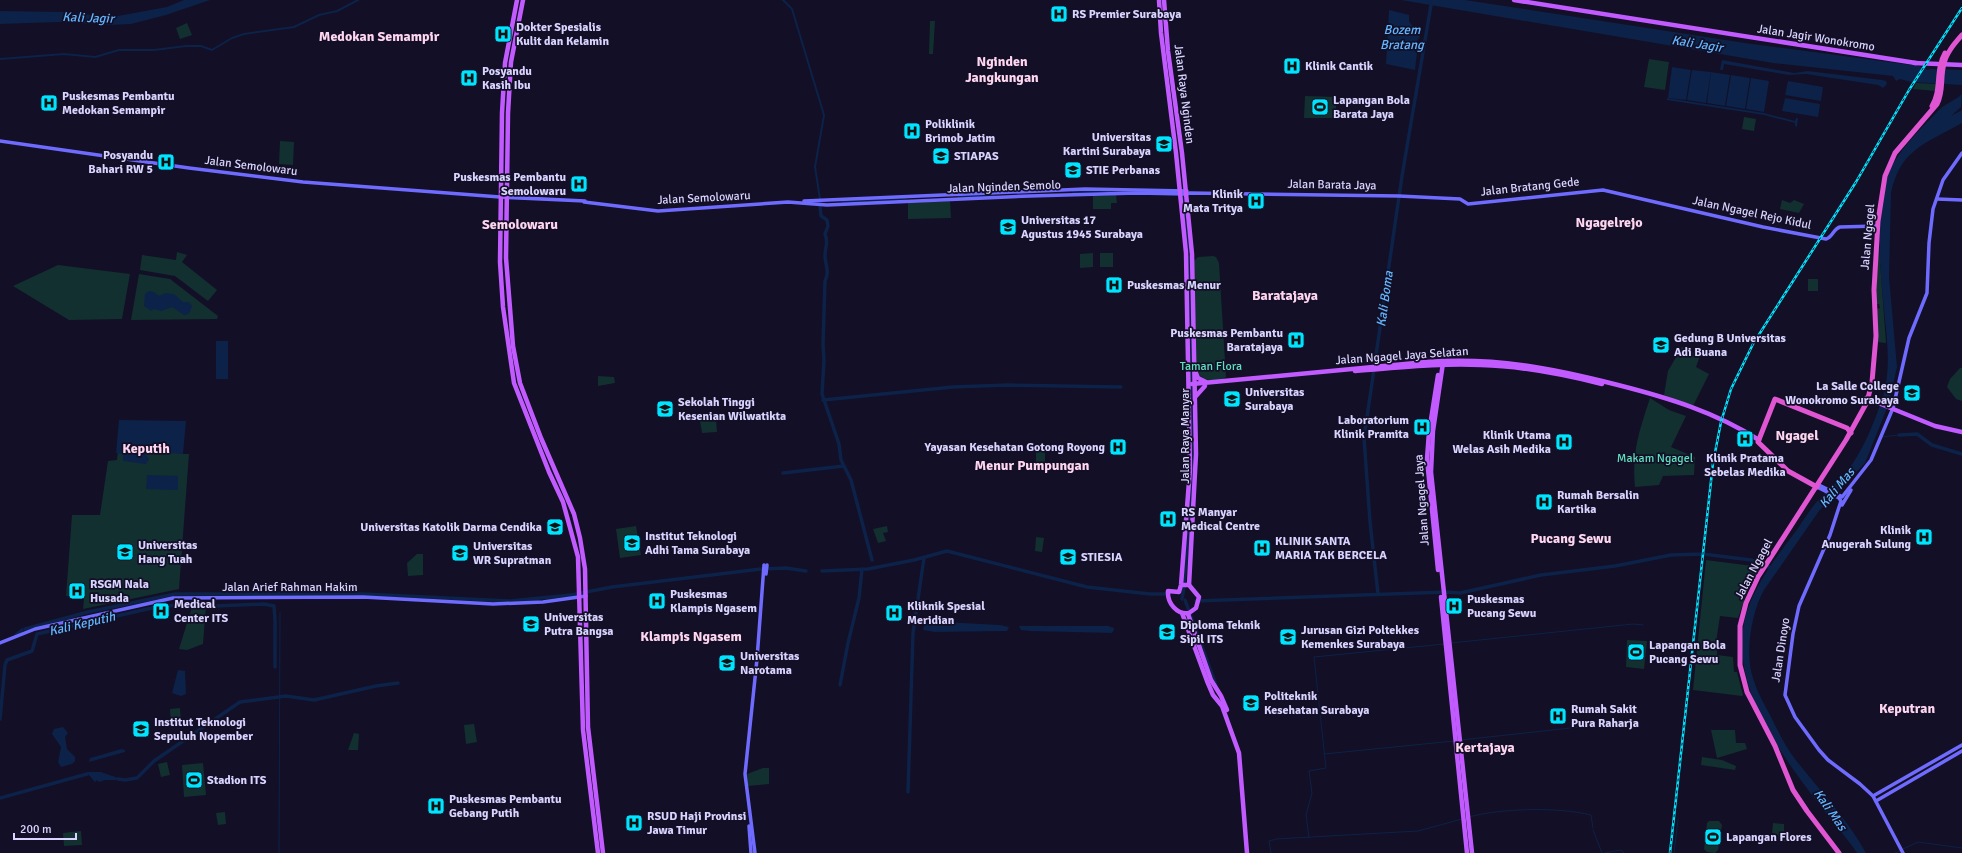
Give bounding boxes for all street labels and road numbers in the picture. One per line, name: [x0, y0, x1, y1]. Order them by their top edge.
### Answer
street label: Jalan Jagir Wonokromo: [1756, 21, 1876, 55]
street label: Jalan Raya Nginden: [1170, 43, 1198, 145]
street label: Jalan Semolowaru: [204, 153, 298, 179]
street label: Jalan Bratang Gede: [1480, 174, 1580, 200]
street label: Jalan Barata Jaya: [1287, 177, 1377, 193]
street label: Jalan Nginden Semolo: [947, 178, 1061, 196]
street label: Jalan Semolowaru: [657, 188, 751, 208]
street label: Jalan Ngagel Rejo Kidul: [1691, 193, 1813, 233]
street label: Jalan Ngagel: [1858, 203, 1878, 271]
street label: Jalan Ngagel Jaya Selatan: [1335, 344, 1469, 368]
street label: Jalan Raya Manyar: [1178, 388, 1193, 484]
street label: Jalan Ngagel Jaya: [1411, 454, 1433, 546]
street label: Jalan Ngagel: [1732, 536, 1776, 602]
street label: Jalan Arief Rahman Hakim: [222, 580, 358, 595]
street label: Jalan Dinoyo: [1768, 617, 1794, 683]

